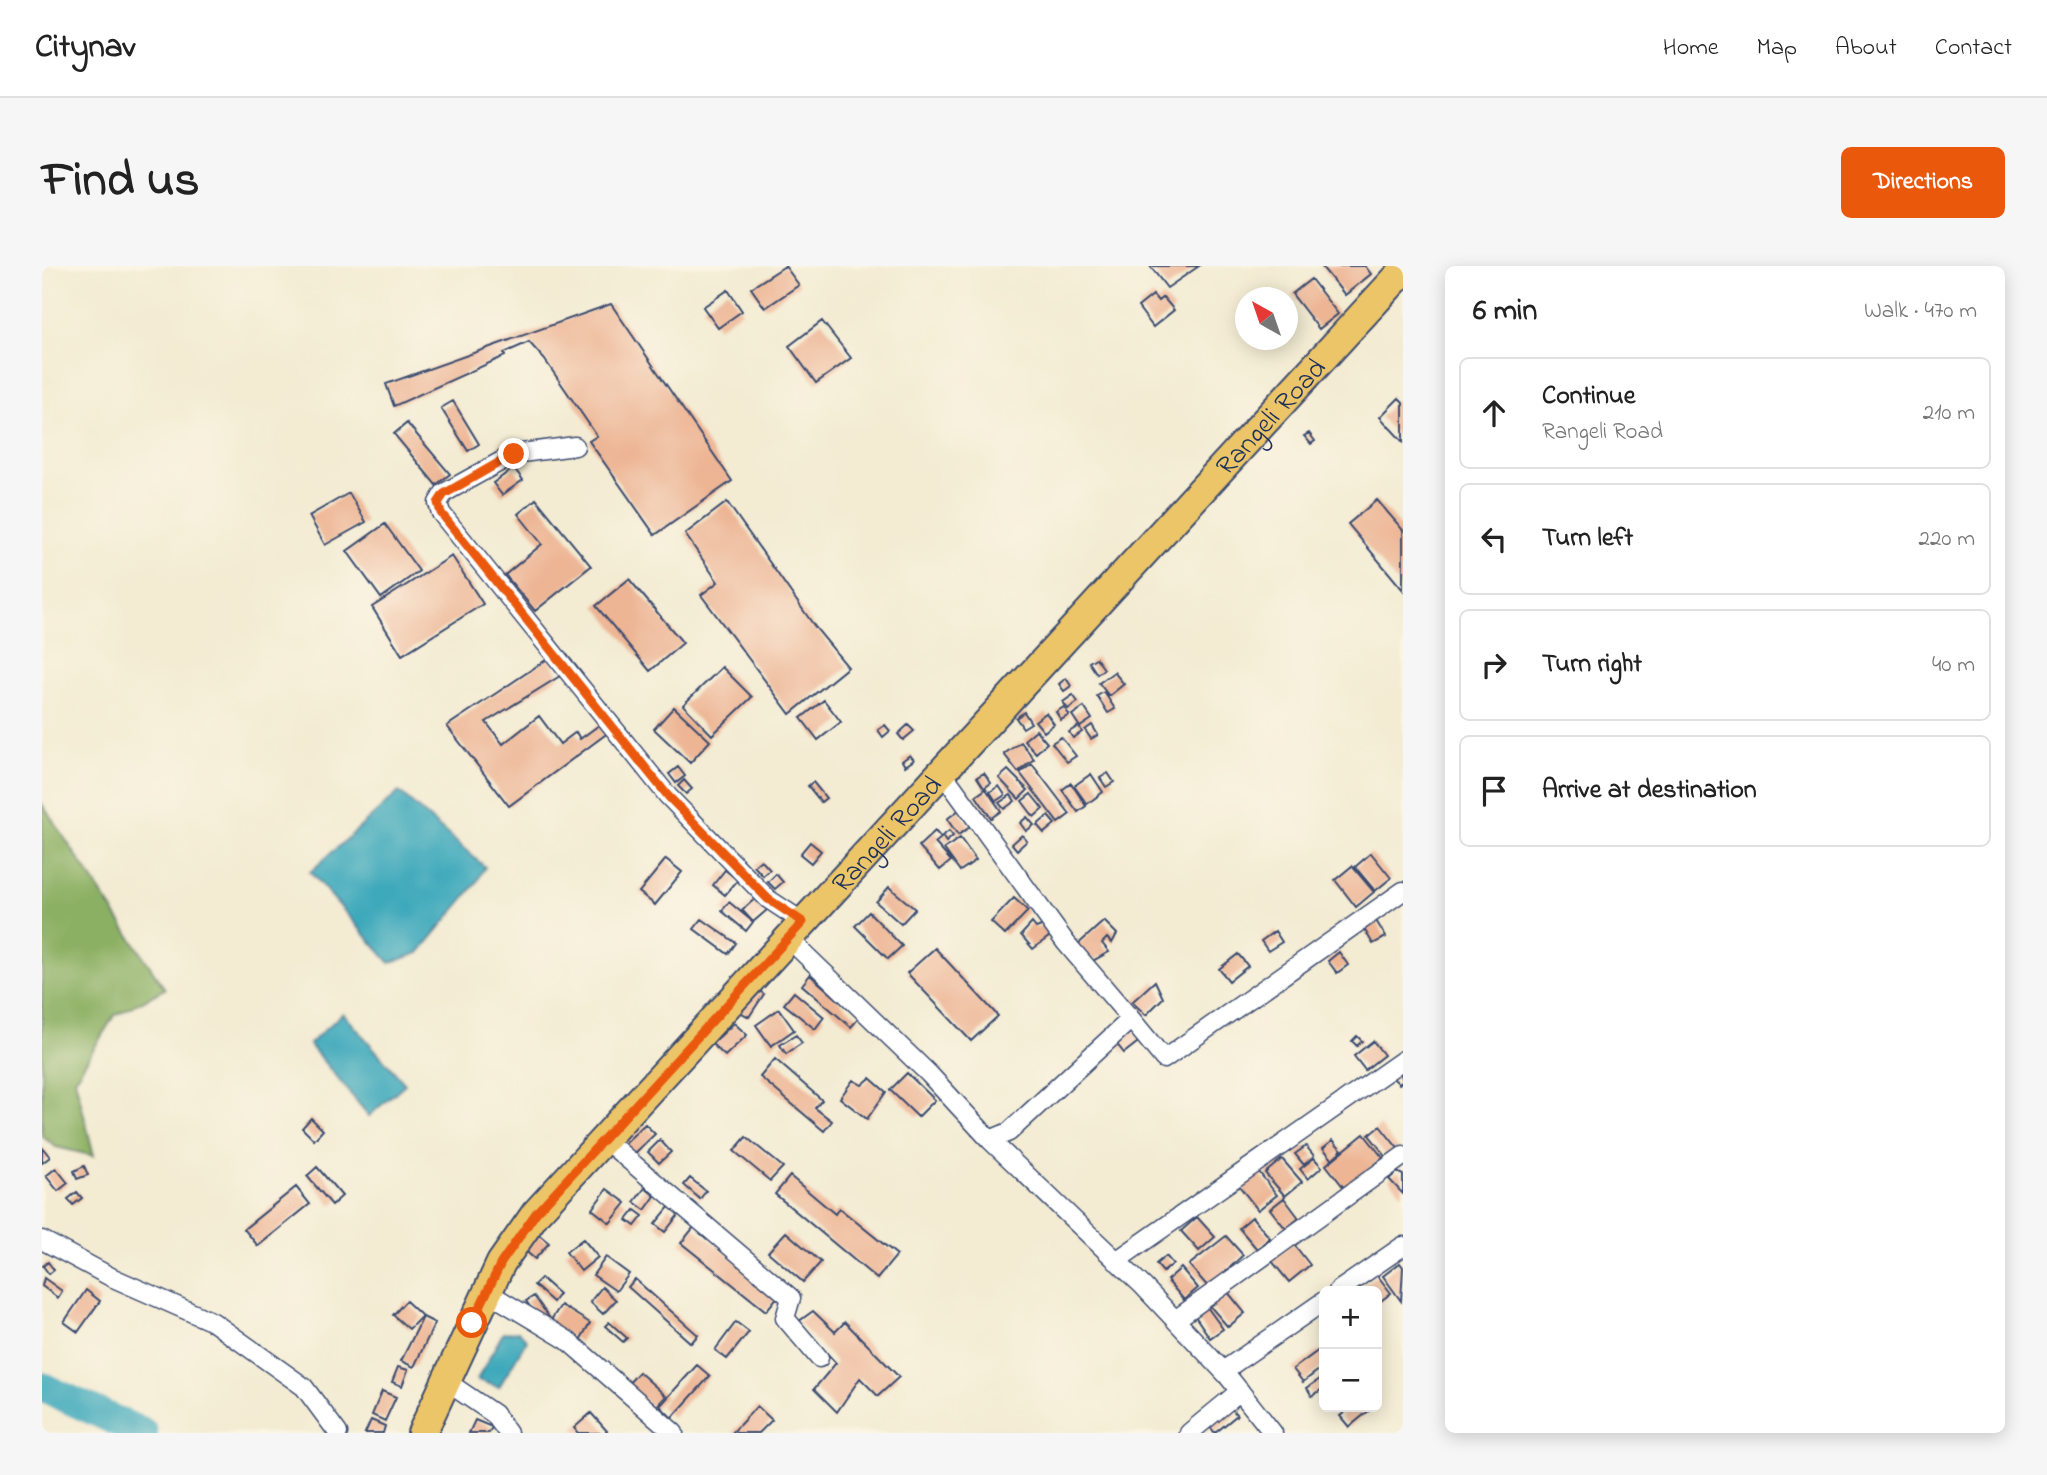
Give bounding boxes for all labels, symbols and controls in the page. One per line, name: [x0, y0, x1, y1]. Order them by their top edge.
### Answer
text: Citynav: [35, 24, 135, 72]
text: Home: [1663, 31, 1719, 66]
text: Map: [1757, 31, 1797, 66]
text: About: [1835, 31, 1897, 66]
text: Contact: [1935, 31, 2012, 66]
text: Find us: [42, 146, 199, 218]
button: Directions: [1841, 147, 2005, 218]
north arrow: [1235, 287, 1298, 350]
text: 6 min: [1473, 290, 1537, 334]
text: Walk · 470 m: [1864, 295, 1977, 328]
street label: Rangeli Road: [1207, 350, 1337, 486]
text: Continue: [1542, 378, 1635, 416]
icon: ahead: [1475, 394, 1513, 432]
text: 210 m: [1923, 397, 1975, 430]
text: Rangeli Road: [1542, 416, 1663, 449]
route end: [498, 438, 529, 469]
icon: left: [1475, 520, 1513, 558]
text: Turn left: [1542, 520, 1633, 558]
text: 220 m: [1919, 523, 1975, 556]
icon: right: [1475, 646, 1513, 684]
text: Turn right: [1542, 646, 1642, 684]
text: 40 m: [1932, 649, 1975, 682]
street label: Rangeli Road: [823, 767, 953, 903]
icon: arrive: [1475, 772, 1513, 810]
text: Arrive at destination: [1542, 772, 1757, 810]
map controls: [1319, 1286, 1382, 1412]
button: +: [1319, 1286, 1382, 1349]
route start: [456, 1307, 487, 1338]
button: −: [1319, 1349, 1382, 1412]

